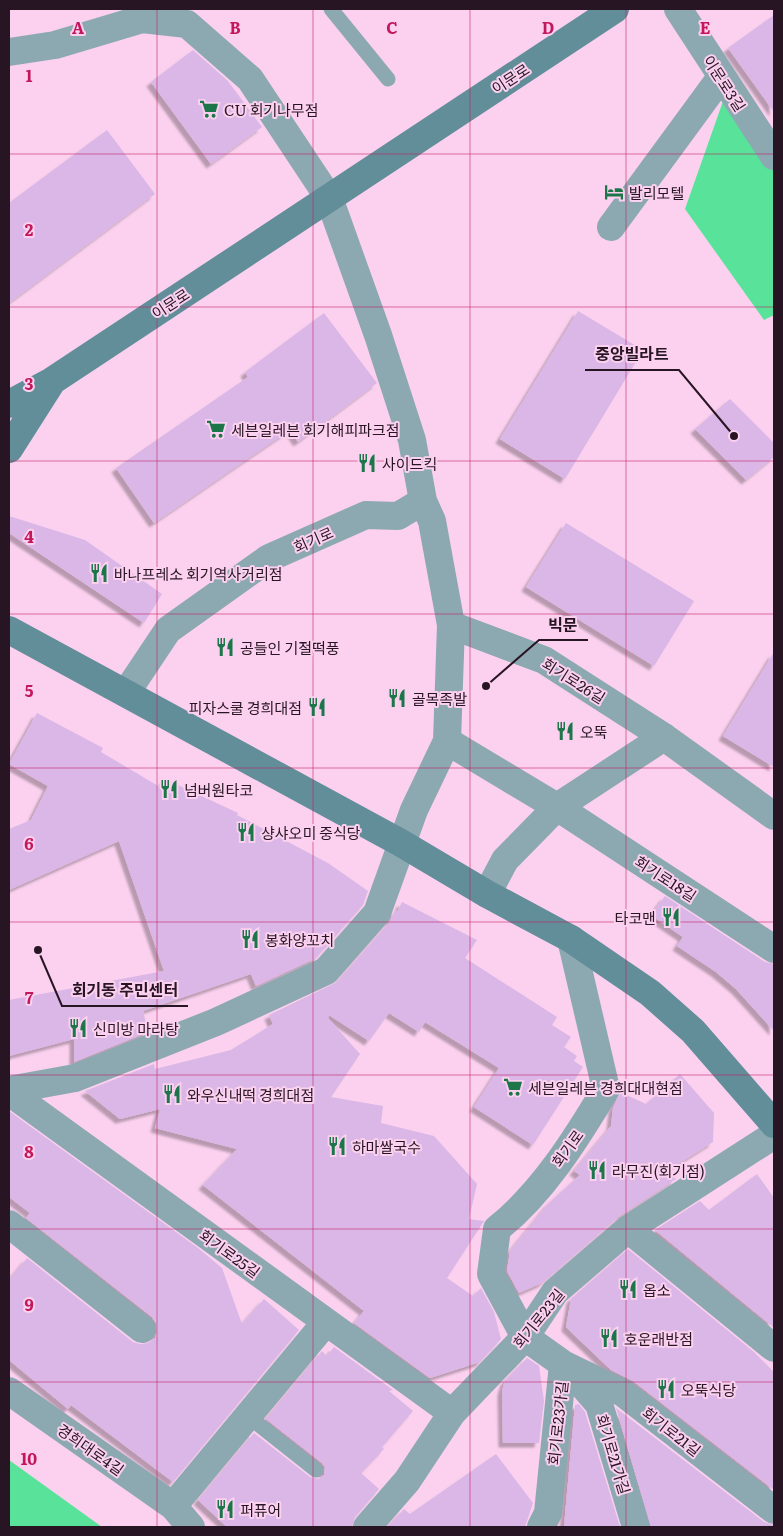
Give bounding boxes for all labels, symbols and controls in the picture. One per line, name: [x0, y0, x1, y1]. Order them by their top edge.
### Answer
text: A: [72, 15, 84, 39]
text: B: [229, 15, 241, 39]
text: C: [386, 15, 398, 39]
text: D: [542, 15, 554, 39]
text: E: [700, 15, 711, 39]
street label: 이문로3길: [698, 50, 752, 116]
street label: 이문로: [486, 57, 534, 99]
text: 1: [26, 63, 33, 87]
supermarket icon: CU 회기나무점: [198, 98, 220, 120]
place label: CU 회기나무점: [224, 98, 319, 121]
hotel icon: 발리모텔: [603, 181, 625, 203]
place label: 발리모텔: [629, 181, 684, 204]
text: 2: [25, 217, 34, 241]
street label: 이문로: [146, 282, 194, 324]
callout: 중앙빌라트: [585, 339, 679, 370]
text: 중앙빌라트: [595, 341, 669, 365]
text: 3: [25, 371, 34, 395]
supermarket icon: 세븐일레븐 회기해피파크점: [205, 418, 227, 440]
place label: 세븐일레븐 회기해피파크점: [231, 418, 400, 441]
restaurant icon: 사이드킥: [356, 452, 378, 474]
place label: 사이드킥: [382, 452, 437, 475]
street label: 회기로: [289, 520, 337, 558]
text: 4: [24, 524, 34, 548]
restaurant icon: 바나프레소 회기역사거리점: [88, 562, 110, 584]
place label: 바나프레소 회기역사거리점: [114, 562, 283, 585]
callout: 빅문: [539, 609, 588, 640]
text: 빅문: [548, 612, 578, 636]
restaurant icon: 공들인 기절떡풍: [214, 636, 236, 658]
place label: 공들인 기절떡풍: [240, 636, 340, 659]
street label: 회기로26길: [538, 651, 610, 709]
text: 5: [25, 678, 34, 702]
restaurant icon: 골목족발: [386, 687, 408, 709]
place label: 골목족발: [412, 687, 467, 710]
place label: 피자스쿨 경희대점: [189, 696, 302, 719]
restaurant icon: 피자스쿨 경희대점: [306, 696, 328, 718]
restaurant icon: 오뚝: [554, 720, 576, 742]
place label: 오뚝: [580, 720, 608, 743]
restaurant icon: 넘버원타코: [158, 778, 180, 800]
place label: 넘버원타코: [184, 778, 253, 801]
restaurant icon: 샹샤오미 중식당: [235, 821, 257, 843]
place label: 샹샤오미 중식당: [261, 821, 361, 844]
text: 6: [24, 831, 34, 855]
street label: 회기로18길: [631, 849, 701, 907]
place label: 타코맨: [615, 906, 656, 929]
restaurant icon: 타코맨: [660, 906, 682, 928]
restaurant icon: 봉화양꼬치: [239, 928, 261, 950]
place label: 봉화양꼬치: [265, 928, 334, 951]
callout: 회기동 주민센터: [62, 975, 188, 1006]
text: 회기동 주민센터: [72, 977, 178, 1001]
text: 7: [25, 985, 34, 1009]
restaurant icon: 신미방 마라탕: [67, 1017, 89, 1039]
place label: 신미방 마라탕: [93, 1017, 179, 1040]
supermarket icon: 세븐일레븐 경희대대현점: [502, 1076, 524, 1098]
place label: 세븐일레븐 경희대대현점: [528, 1076, 683, 1099]
restaurant icon: 와우신내떡 경희대점: [161, 1083, 183, 1105]
place label: 와우신내떡 경희대점: [187, 1083, 314, 1106]
street label: 회기로: [546, 1124, 588, 1172]
restaurant icon: 하마쌀국수: [326, 1135, 348, 1157]
place label: 하마쌀국수: [352, 1135, 421, 1158]
text: 8: [24, 1139, 34, 1163]
restaurant icon: 라무진(회기점): [586, 1159, 608, 1181]
place label: 라무진(회기점): [612, 1159, 705, 1182]
street label: 회기로25길: [195, 1223, 265, 1283]
restaurant icon: 옵소: [617, 1278, 639, 1300]
place label: 옵소: [643, 1278, 671, 1301]
street label: 회기로23길: [507, 1283, 569, 1353]
text: 9: [24, 1292, 34, 1316]
restaurant icon: 호운래반점: [598, 1327, 620, 1349]
place label: 호운래반점: [624, 1327, 693, 1350]
restaurant icon: 오뚝식당: [655, 1378, 677, 1400]
place label: 오뚝식당: [681, 1378, 736, 1401]
street label: 회기로23가길: [541, 1380, 573, 1466]
street label: 회기로21길: [638, 1401, 706, 1461]
street label: 회기로21가길: [591, 1411, 637, 1497]
street label: 경희대로4길: [53, 1417, 129, 1481]
text: 10: [21, 1446, 37, 1470]
restaurant icon: 퍼퓨어: [214, 1498, 236, 1520]
place label: 퍼퓨어: [240, 1498, 281, 1521]

